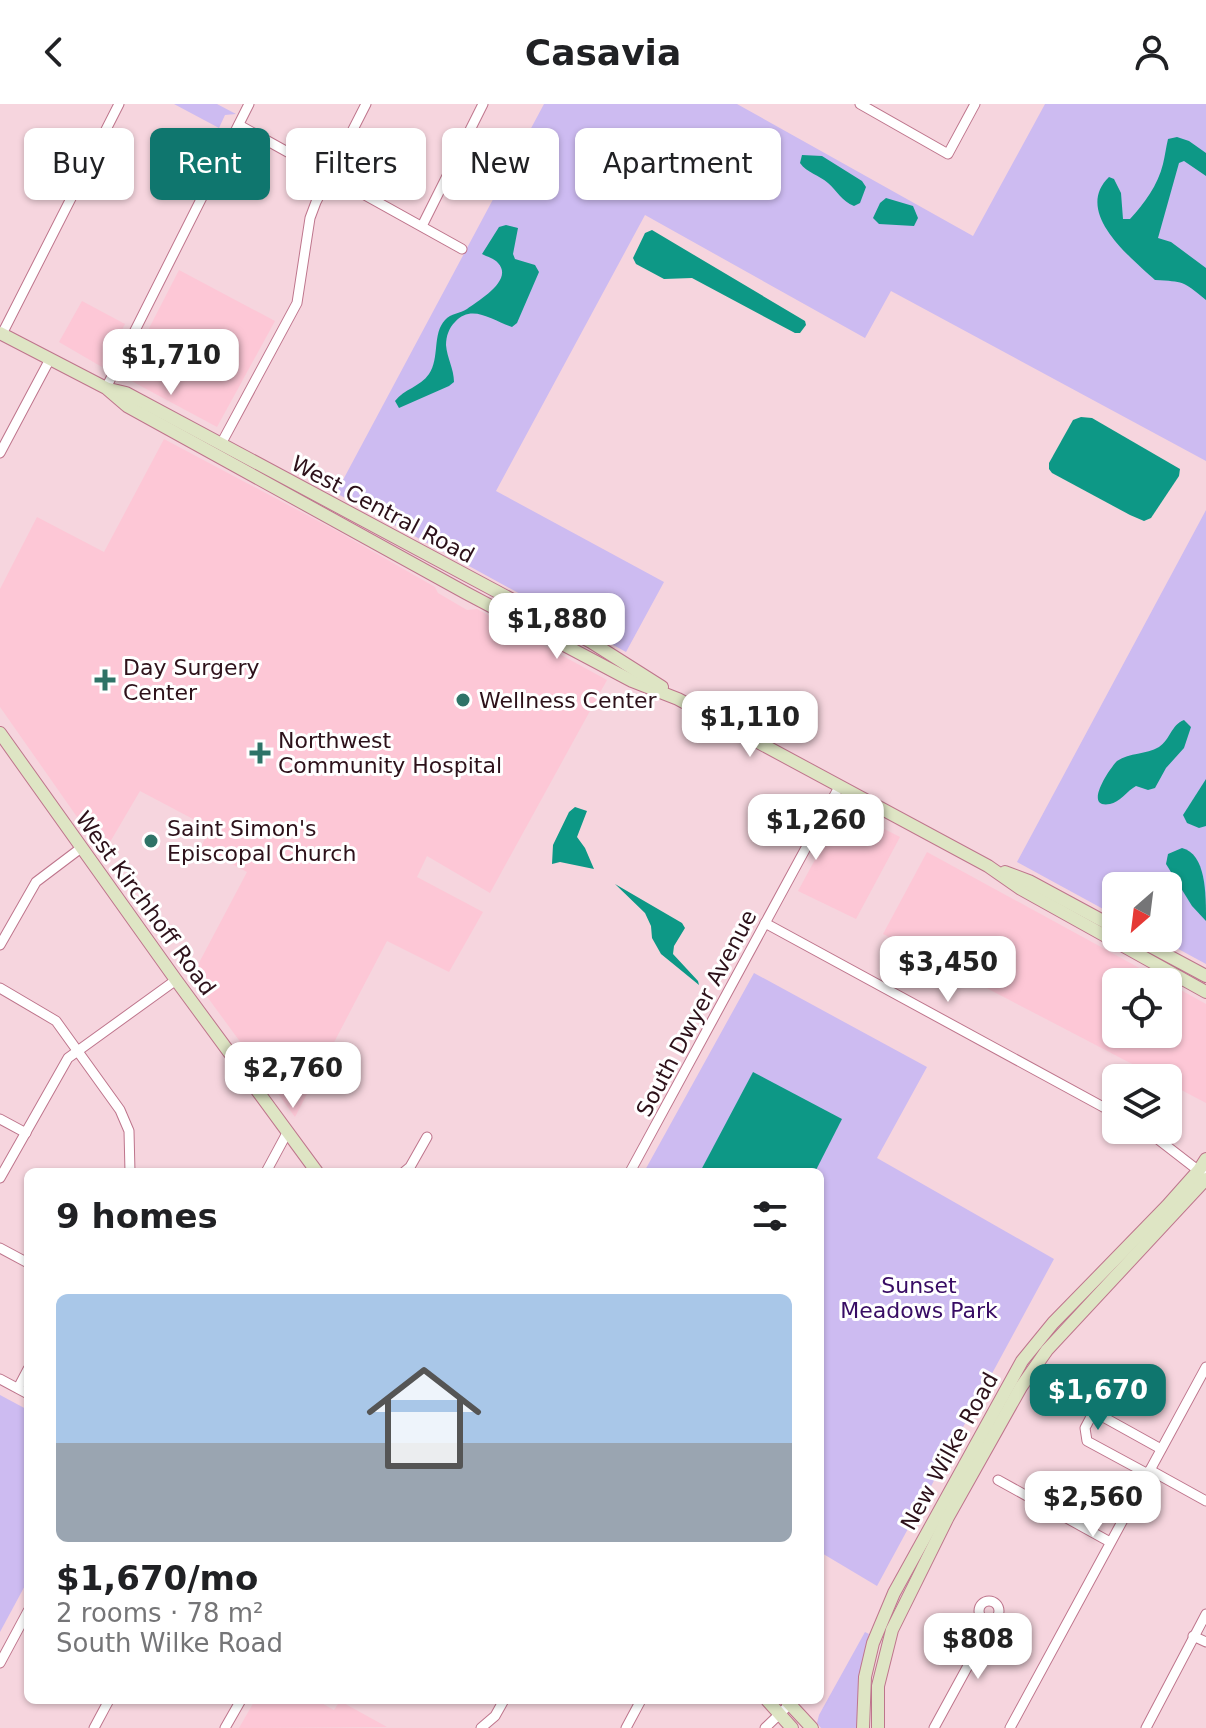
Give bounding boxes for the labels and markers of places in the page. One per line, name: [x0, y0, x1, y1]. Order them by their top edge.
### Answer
pin: $1,710: [106, 329, 236, 397]
pin: $1,880: [492, 593, 622, 661]
place label: Day Surgery Center: [123, 655, 260, 705]
marker: Day Surgery Center: [94, 669, 116, 691]
place label: Wellness Center: [479, 688, 658, 713]
marker: Wellness Center: [454, 691, 472, 709]
pin: $1,110: [685, 691, 815, 759]
place label: Northwest Community Hospital: [278, 728, 502, 778]
marker: Northwest Community Hospital: [249, 742, 271, 764]
pin: $1,260: [751, 794, 881, 862]
place label: Saint Simon's Episcopal Church: [167, 816, 356, 866]
marker: Saint Simon's Episcopal Church: [142, 832, 160, 850]
pin: $3,450: [883, 936, 1013, 1004]
pin: $2,760: [228, 1042, 358, 1110]
pin: $1,670: [1033, 1364, 1163, 1432]
pin: $2,560: [1028, 1471, 1158, 1539]
pin: $808: [931, 1613, 1025, 1681]

